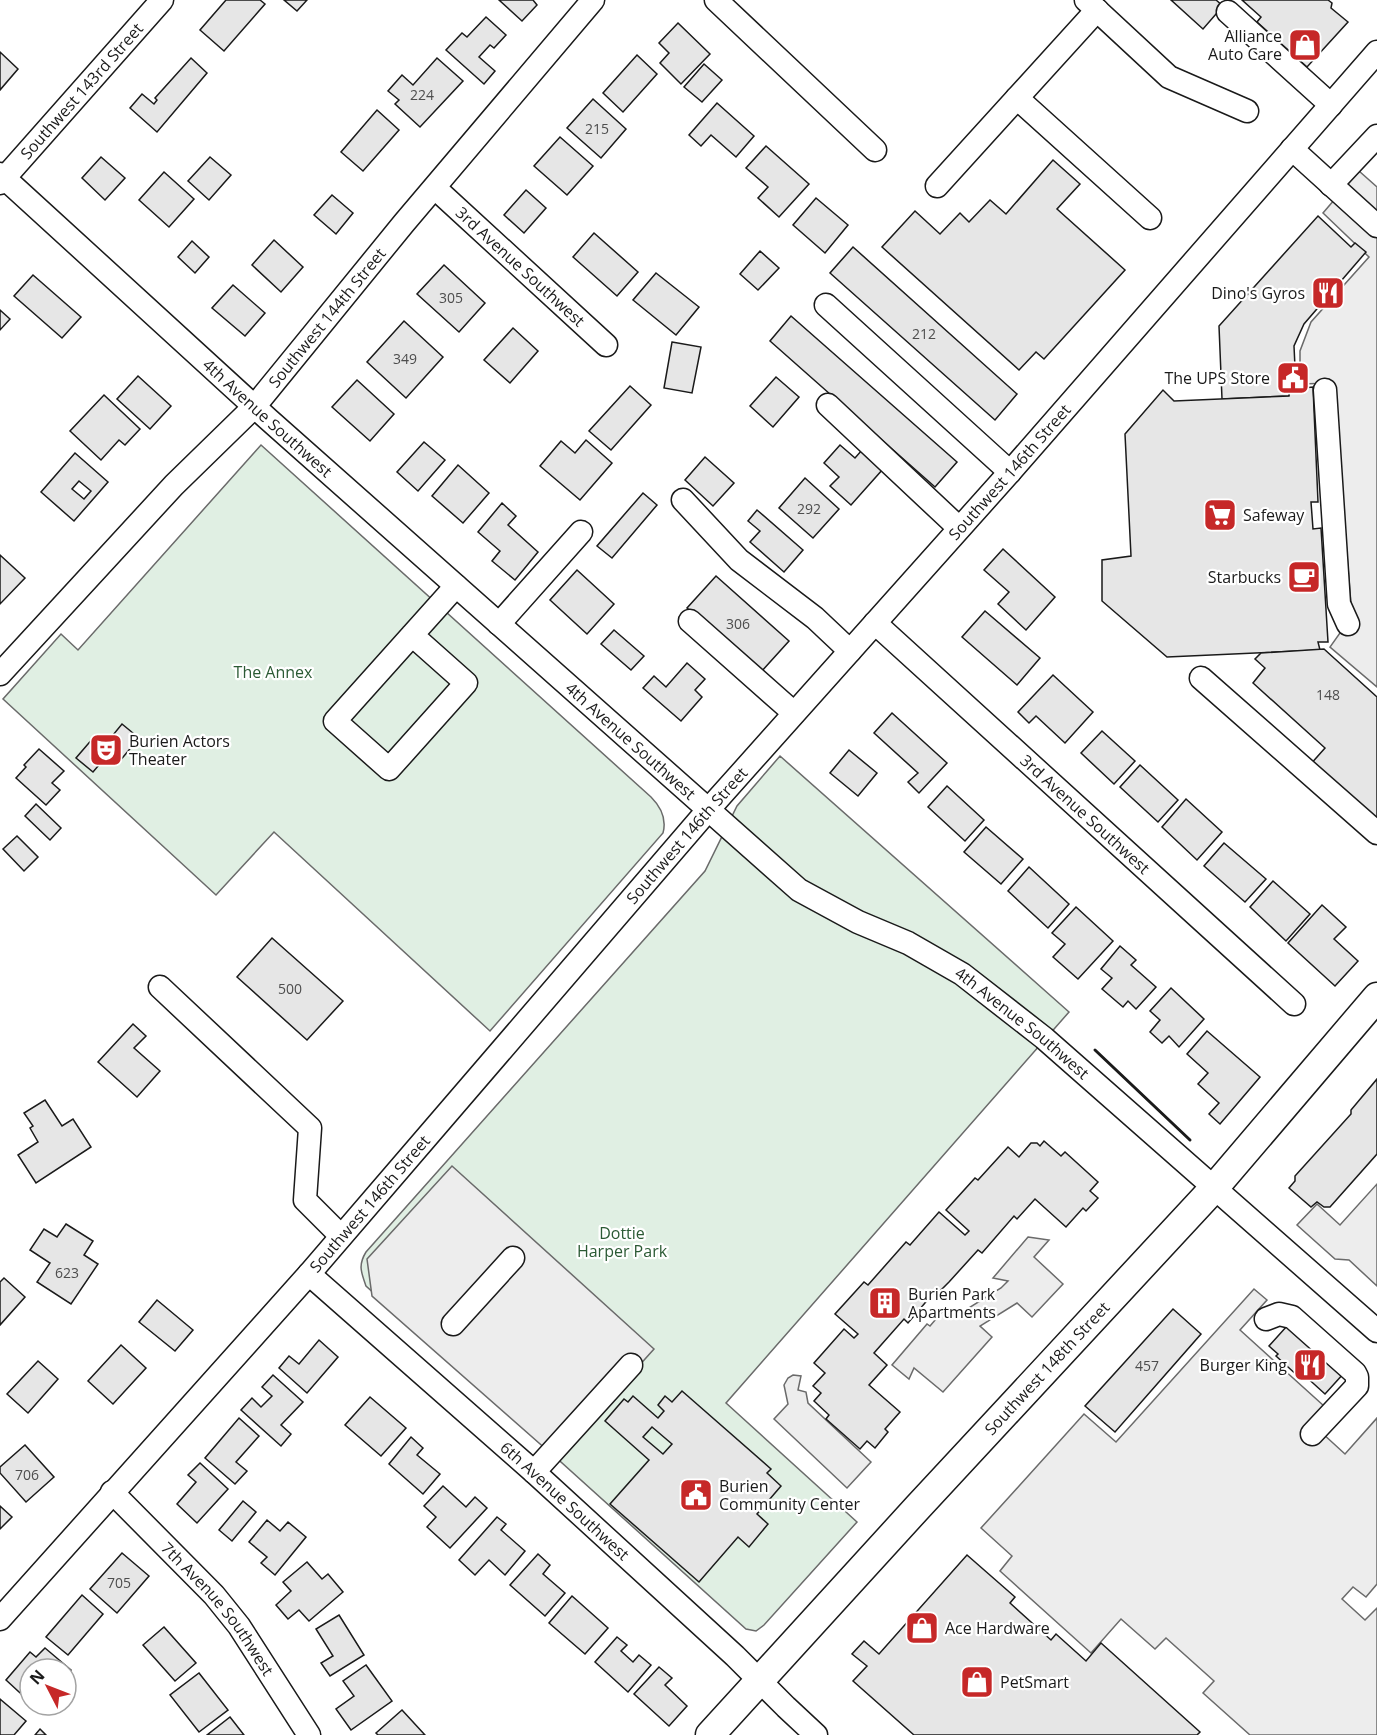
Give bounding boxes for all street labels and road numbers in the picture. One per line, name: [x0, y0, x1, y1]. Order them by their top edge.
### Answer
street label: Southwest 143rd Street: [15, 18, 148, 164]
street label: 3rd Avenue Southwest: [451, 202, 590, 332]
street label: Southwest 144th Street: [263, 243, 391, 392]
street label: 4th Avenue Southwest: [198, 354, 337, 482]
street label: Southwest 146th Street: [943, 399, 1076, 545]
street label: 4th Avenue Southwest: [561, 677, 701, 805]
street label: 3rd Avenue Southwest: [1016, 749, 1155, 879]
street label: Southwest 146th Street: [621, 762, 752, 908]
street label: 4th Avenue Southwest: [951, 961, 1094, 1084]
street label: Southwest 146th Street: [304, 1130, 435, 1277]
street label: Southwest 148th Street: [979, 1297, 1114, 1440]
street label: 6th Avenue Southwest: [496, 1436, 634, 1565]
street label: 7th Avenue Southwest: [157, 1537, 279, 1680]

